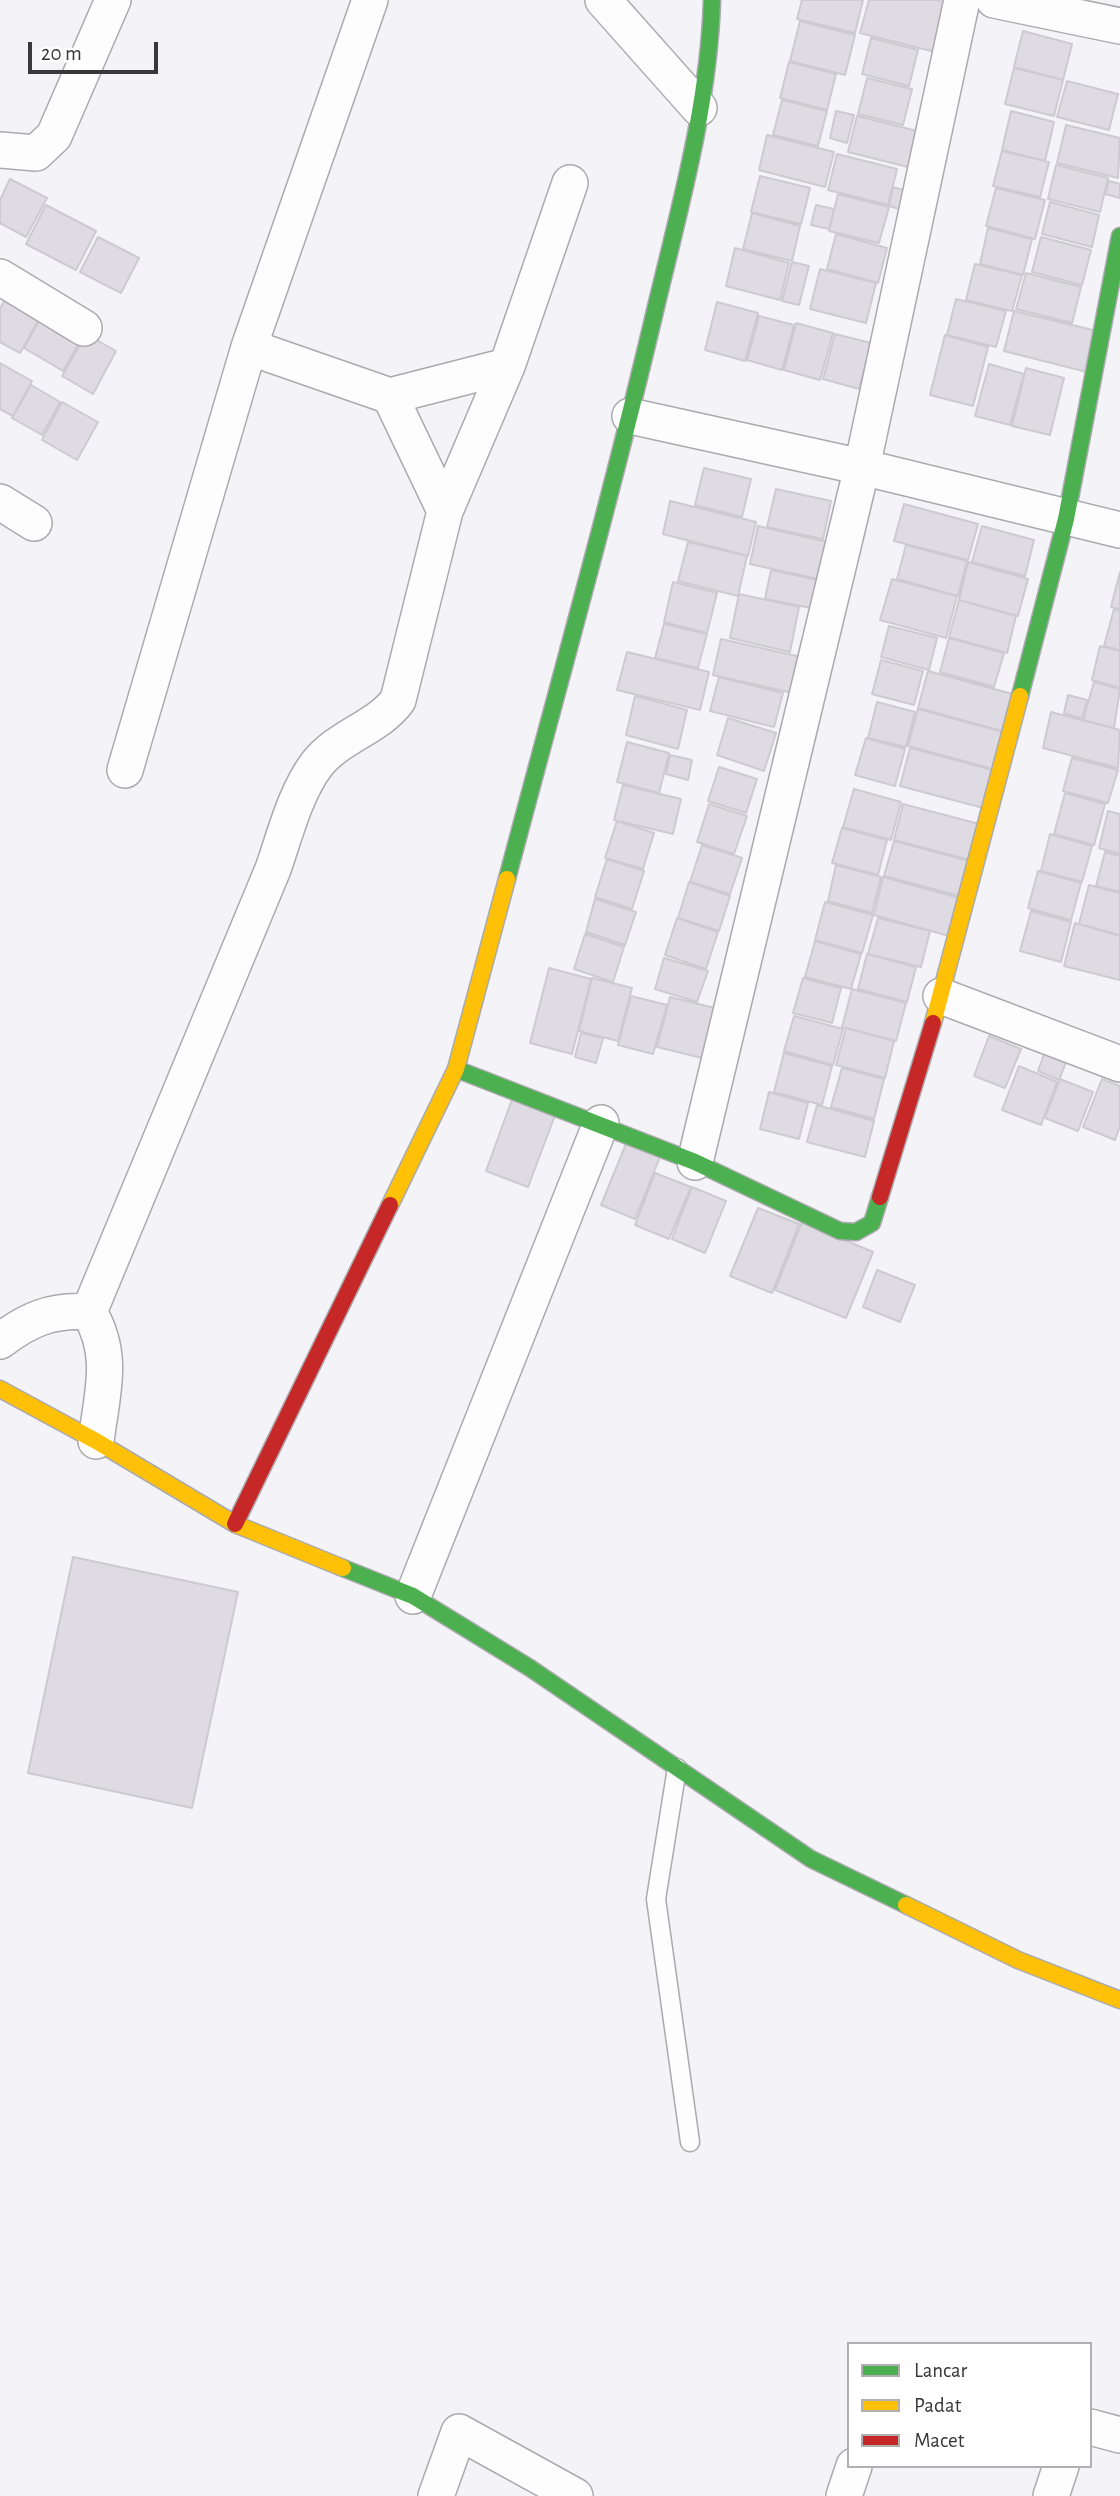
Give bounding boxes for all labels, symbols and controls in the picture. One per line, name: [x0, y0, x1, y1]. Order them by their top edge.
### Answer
scale bar: [32, 28, 161, 72]
text: 20 m: [41, 43, 82, 64]
legend: [847, 2342, 1092, 2468]
text: Lancar: [914, 2360, 967, 2381]
text: Padat: [914, 2395, 961, 2416]
text: Macet: [914, 2430, 965, 2451]

